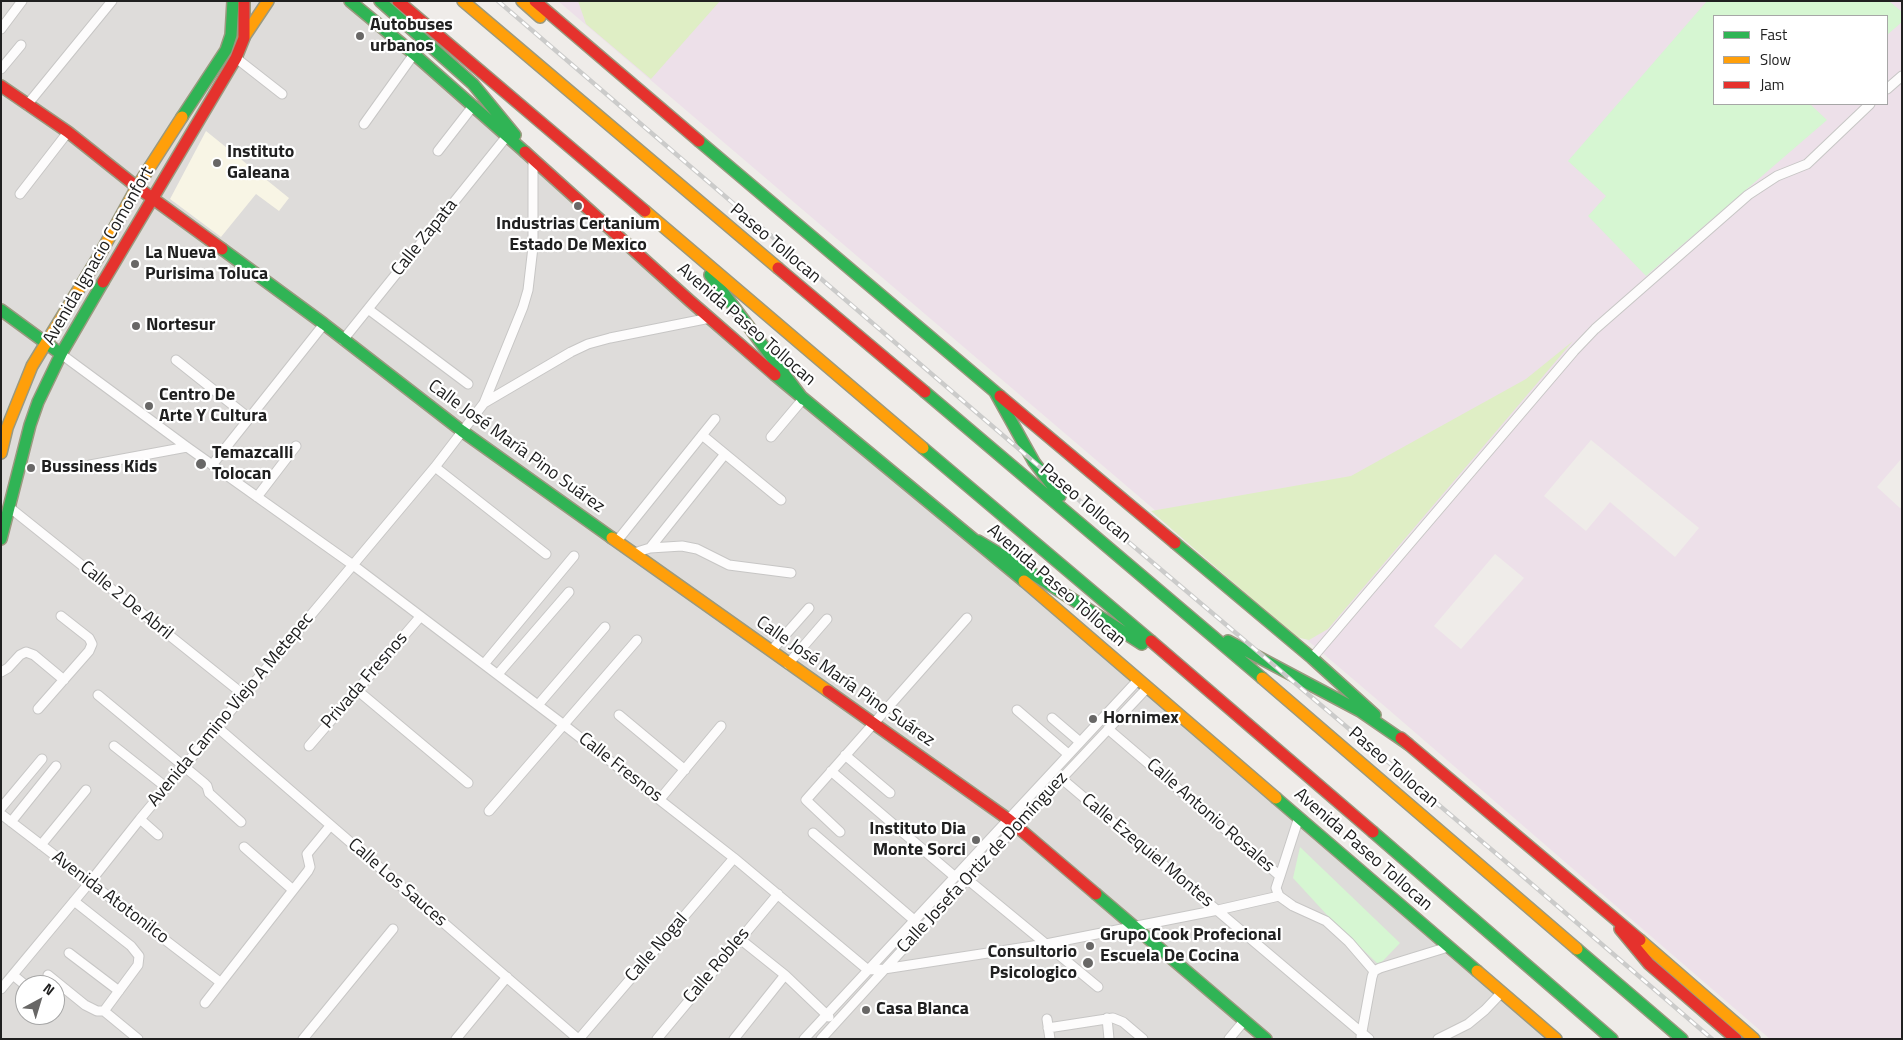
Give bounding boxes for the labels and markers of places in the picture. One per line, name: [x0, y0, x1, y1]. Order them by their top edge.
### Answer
place label: Autobuses urbanos: [370, 15, 453, 58]
marker: Autobuses urbanos: [354, 30, 366, 42]
place label: Instituto Galeana: [227, 142, 294, 184]
marker: Instituto Galeana: [211, 157, 223, 169]
marker: Industrias Certanium Estado De Mexico: [572, 200, 584, 212]
place label: Industrias Certanium Estado De Mexico: [496, 214, 660, 256]
place label: La Nueva Purisima Toluca: [145, 243, 268, 286]
marker: La Nueva Purisima Toluca: [129, 258, 141, 270]
place label: Nortesur: [146, 315, 216, 337]
marker: Nortesur: [130, 320, 142, 332]
place label: Centro De Arte Y Cultura: [159, 385, 267, 428]
marker: Centro De Arte Y Cultura: [143, 400, 155, 412]
place label: Temazcalli Tolocan: [212, 443, 293, 486]
place label: Bussiness Kids: [41, 457, 157, 479]
marker: Temazcalli Tolocan: [194, 457, 208, 471]
marker: Bussiness Kids: [25, 462, 37, 474]
place label: Hornimex: [1103, 708, 1179, 730]
marker: Hornimex: [1087, 713, 1099, 725]
place label: Instituto Dia Monte Sorci: [869, 819, 966, 862]
marker: Instituto Dia Monte Sorci: [970, 834, 982, 846]
place label: Grupo Cook Profecional Escuela De Cocina: [1100, 925, 1282, 968]
marker: Grupo Cook Profecional Escuela De Cocina: [1084, 940, 1096, 952]
place label: Consultorio Psicologico: [987, 942, 1077, 984]
marker: Consultorio Psicologico: [1081, 956, 1095, 970]
place label: Casa Blanca: [876, 999, 969, 1021]
marker: Casa Blanca: [860, 1004, 872, 1016]

